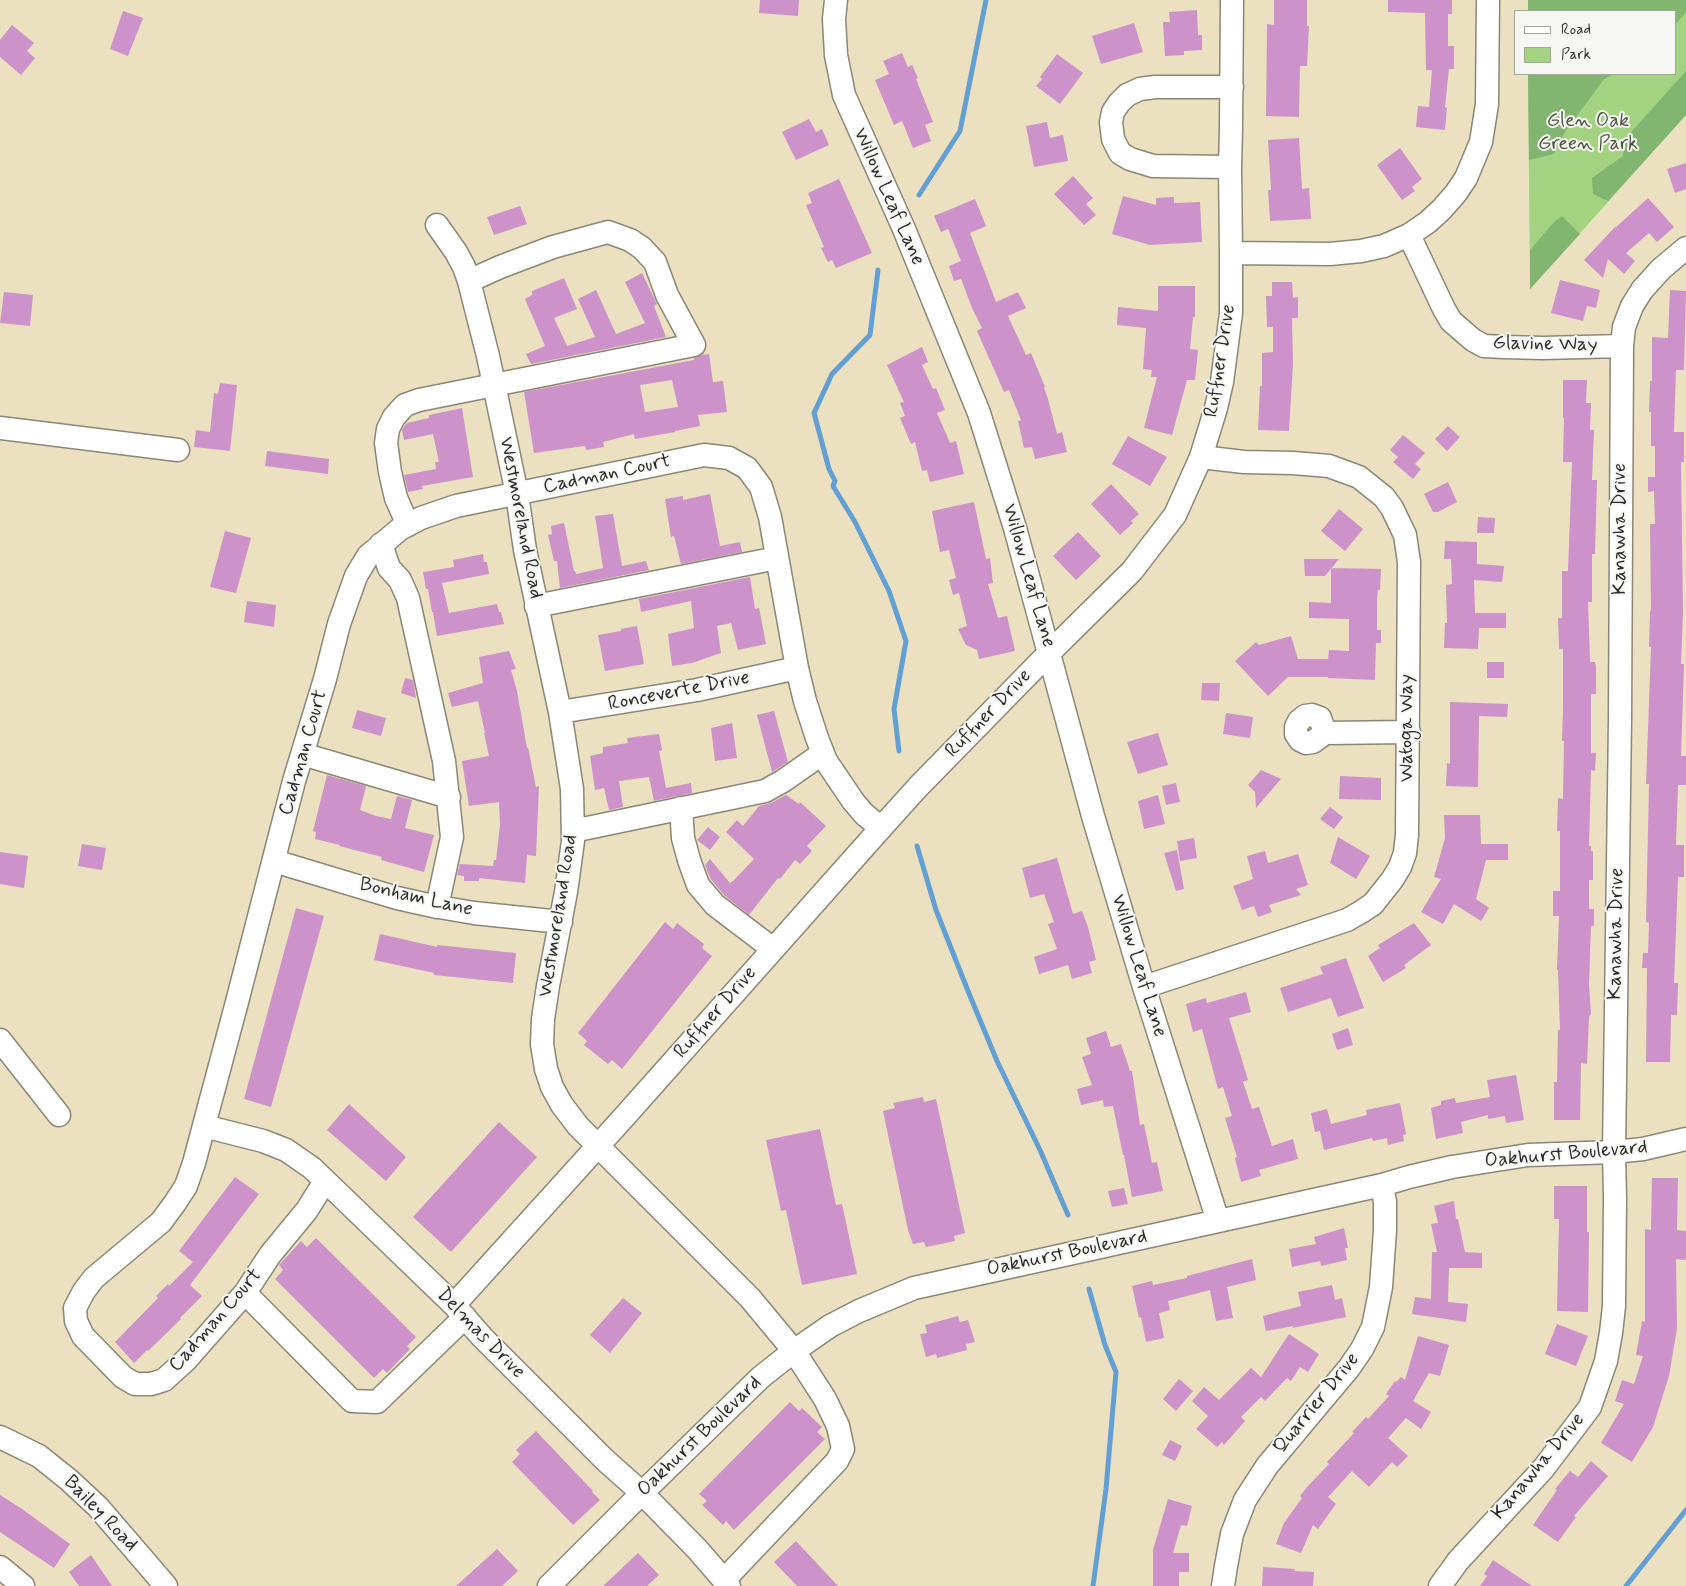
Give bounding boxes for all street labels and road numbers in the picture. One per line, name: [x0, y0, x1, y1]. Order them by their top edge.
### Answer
street label: Willow Leaf Lane: [847, 125, 929, 269]
street label: Ruffner Drive: [1200, 303, 1242, 419]
street label: Glavine Way: [1492, 332, 1598, 358]
street label: Westmoreland Road: [493, 435, 547, 601]
street label: Cadman Court: [541, 450, 673, 500]
street label: Kanawha Drive: [1609, 463, 1633, 595]
street label: Willow Leaf Lane: [996, 502, 1060, 650]
street label: Ruffner Drive: [941, 665, 1037, 763]
street label: Ronceverte Drive: [606, 667, 752, 717]
street label: Watoga Way: [1396, 674, 1420, 782]
street label: Cadman Court: [275, 687, 333, 819]
street label: Westmoreland Road: [534, 833, 584, 999]
street label: Kanawha Drive: [1604, 868, 1630, 1000]
street label: Bonham Lane: [357, 873, 475, 923]
street label: Willow Leaf Lane: [1105, 892, 1171, 1040]
street label: Ruffner Drive: [670, 962, 762, 1064]
street label: Oakhurst Boulevard: [1484, 1136, 1648, 1174]
street label: Oakhurst Boulevard: [985, 1225, 1149, 1283]
street label: Cadman Court: [164, 1264, 268, 1378]
street label: Delmas Drive: [431, 1284, 529, 1384]
street label: Quarrier Drive: [1269, 1348, 1365, 1460]
street label: Oakhurst Boulevard: [633, 1372, 767, 1502]
street label: Kanawha Drive: [1487, 1409, 1591, 1525]
street label: Bailey Road: [58, 1471, 142, 1557]

